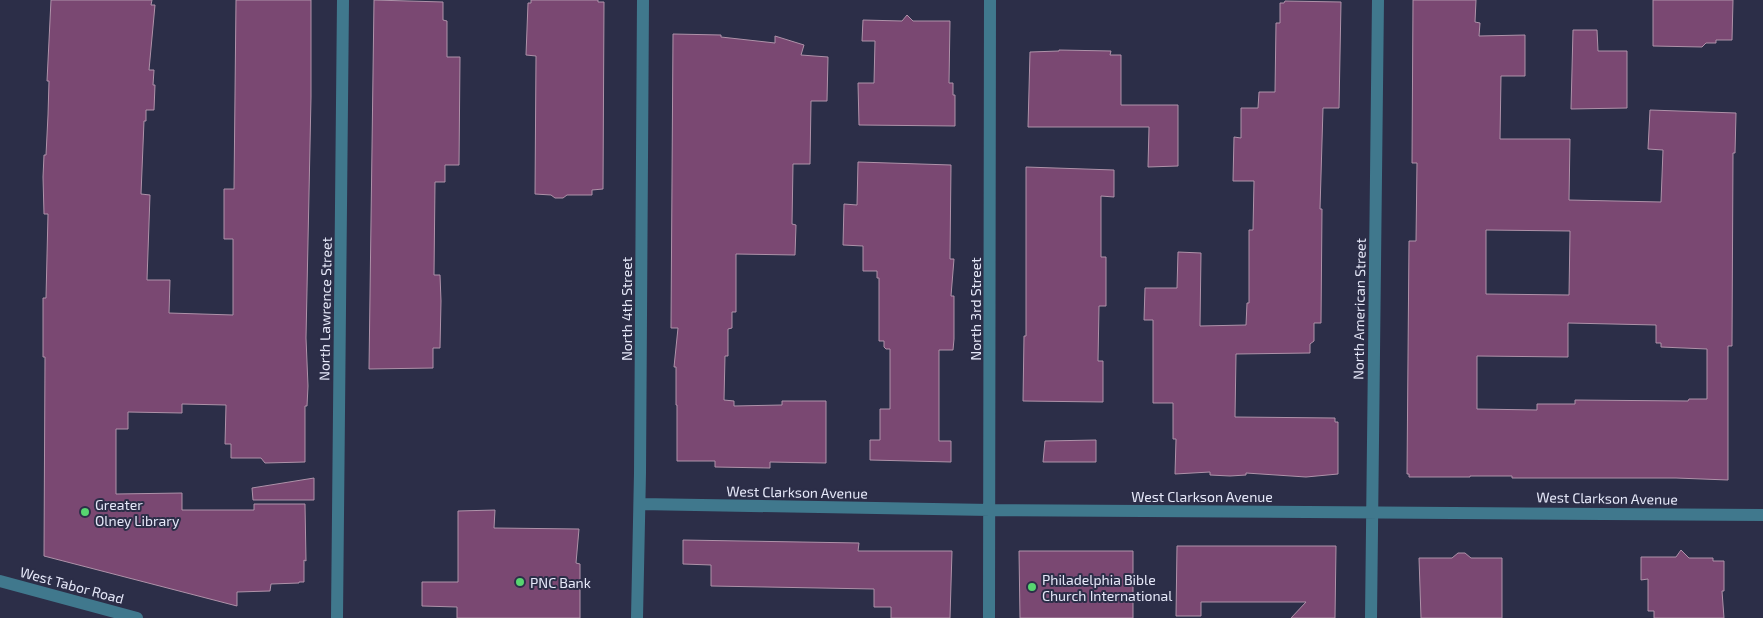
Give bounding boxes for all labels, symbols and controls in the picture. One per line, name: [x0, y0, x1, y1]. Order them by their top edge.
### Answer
street label: North Lawrence Street: [315, 237, 335, 381]
street label: North American Street: [1349, 238, 1369, 380]
street label: North 4th Street: [618, 257, 635, 361]
street label: North 3rd Street: [967, 257, 984, 361]
street label: West Clarkson Avenue: [726, 482, 868, 502]
street label: West Clarkson Avenue: [1131, 488, 1273, 505]
street label: West Clarkson Avenue: [1536, 488, 1678, 508]
place label: Greater Olney Library: [95, 496, 180, 529]
marker: Greater Olney Library: [79, 506, 91, 518]
street label: West Tabor Road: [18, 563, 126, 607]
place label: Philadelphia Bible Church International: [1042, 571, 1173, 604]
place label: PNC Bank: [530, 574, 591, 591]
marker: PNC Bank: [514, 576, 526, 588]
marker: Philadelphia Bible Church International: [1026, 581, 1038, 593]

